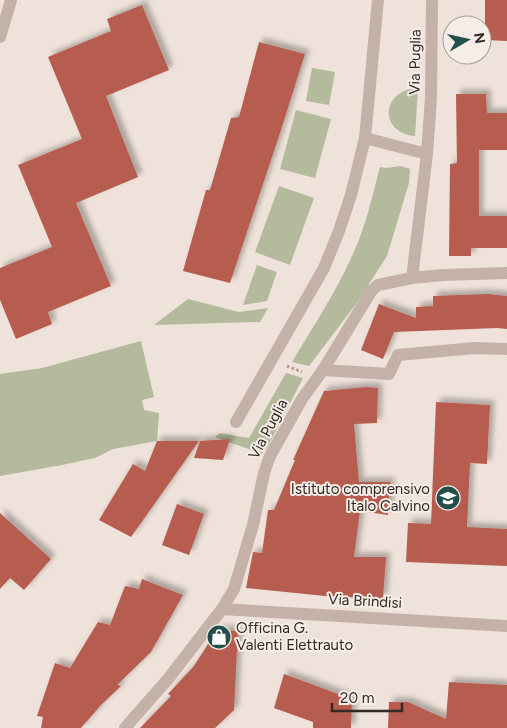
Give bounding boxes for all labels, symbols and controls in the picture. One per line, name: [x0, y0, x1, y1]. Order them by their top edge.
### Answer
north arrow: [442, 15, 492, 65]
street label: Via Puglia: [405, 29, 425, 95]
text: N: [470, 31, 489, 45]
street label: Via Puglia: [245, 396, 291, 462]
place label: Istituto comprensivo Italo Calvino: [291, 480, 430, 515]
school or university icon: Istituto comprensivo Italo Calvino: [435, 485, 461, 511]
street label: Via Brindisi: [328, 590, 402, 612]
place label: Officina G. Valenti Elettrauto: [236, 619, 354, 654]
shop icon: Officina G. Valenti Elettrauto: [206, 624, 232, 650]
scale bar: [332, 680, 402, 712]
text: 20 m: [340, 689, 374, 707]

